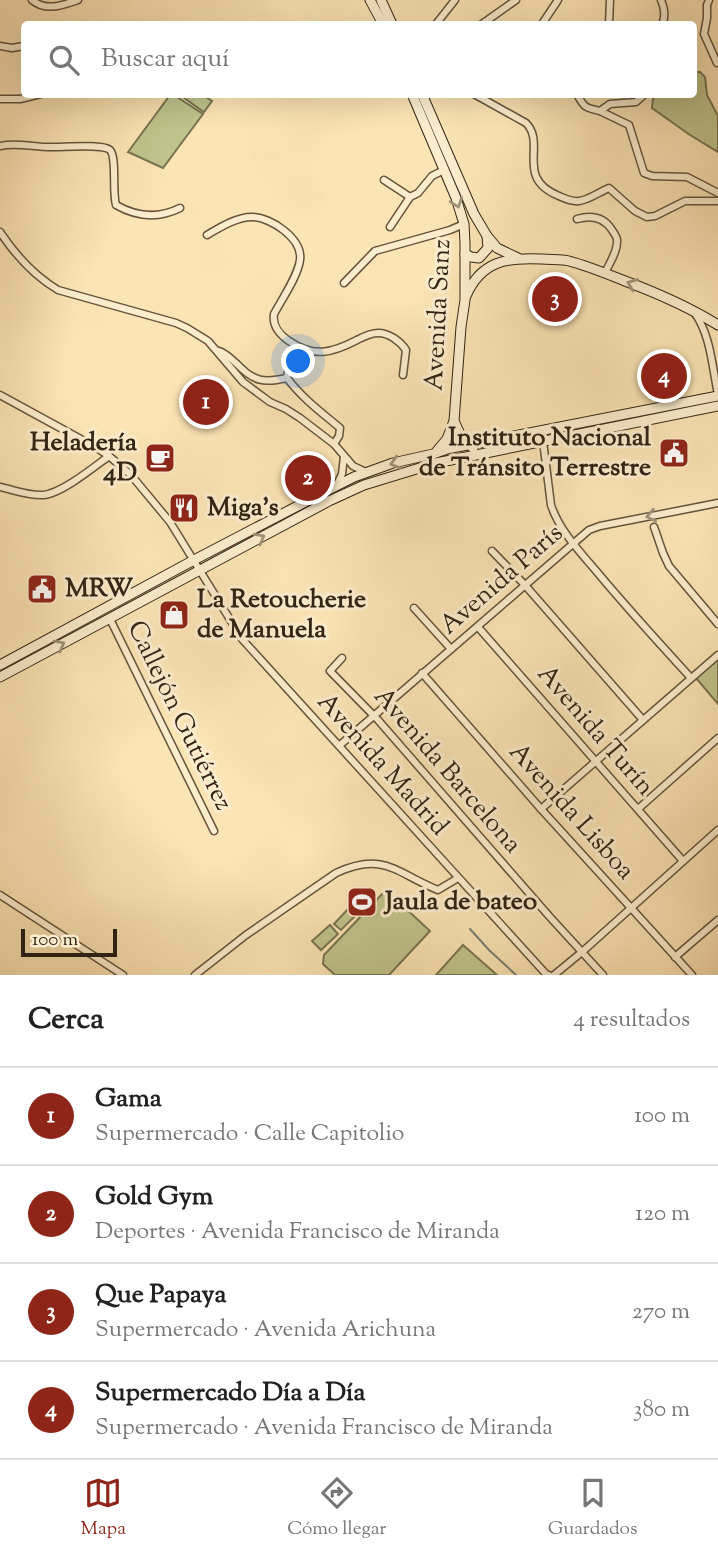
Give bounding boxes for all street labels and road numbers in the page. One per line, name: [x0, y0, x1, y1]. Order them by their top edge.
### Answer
street label: Avenida Sanz: [417, 238, 461, 392]
street label: Avenida París: [432, 516, 572, 644]
street label: Callejón Gutiérrez: [117, 615, 241, 817]
street label: Avenida Turín: [528, 657, 662, 805]
street label: Avenida Barcelona: [364, 680, 530, 862]
street label: Avenida Madrid: [308, 685, 457, 845]
street label: Avenida Lisboa: [499, 735, 643, 889]

